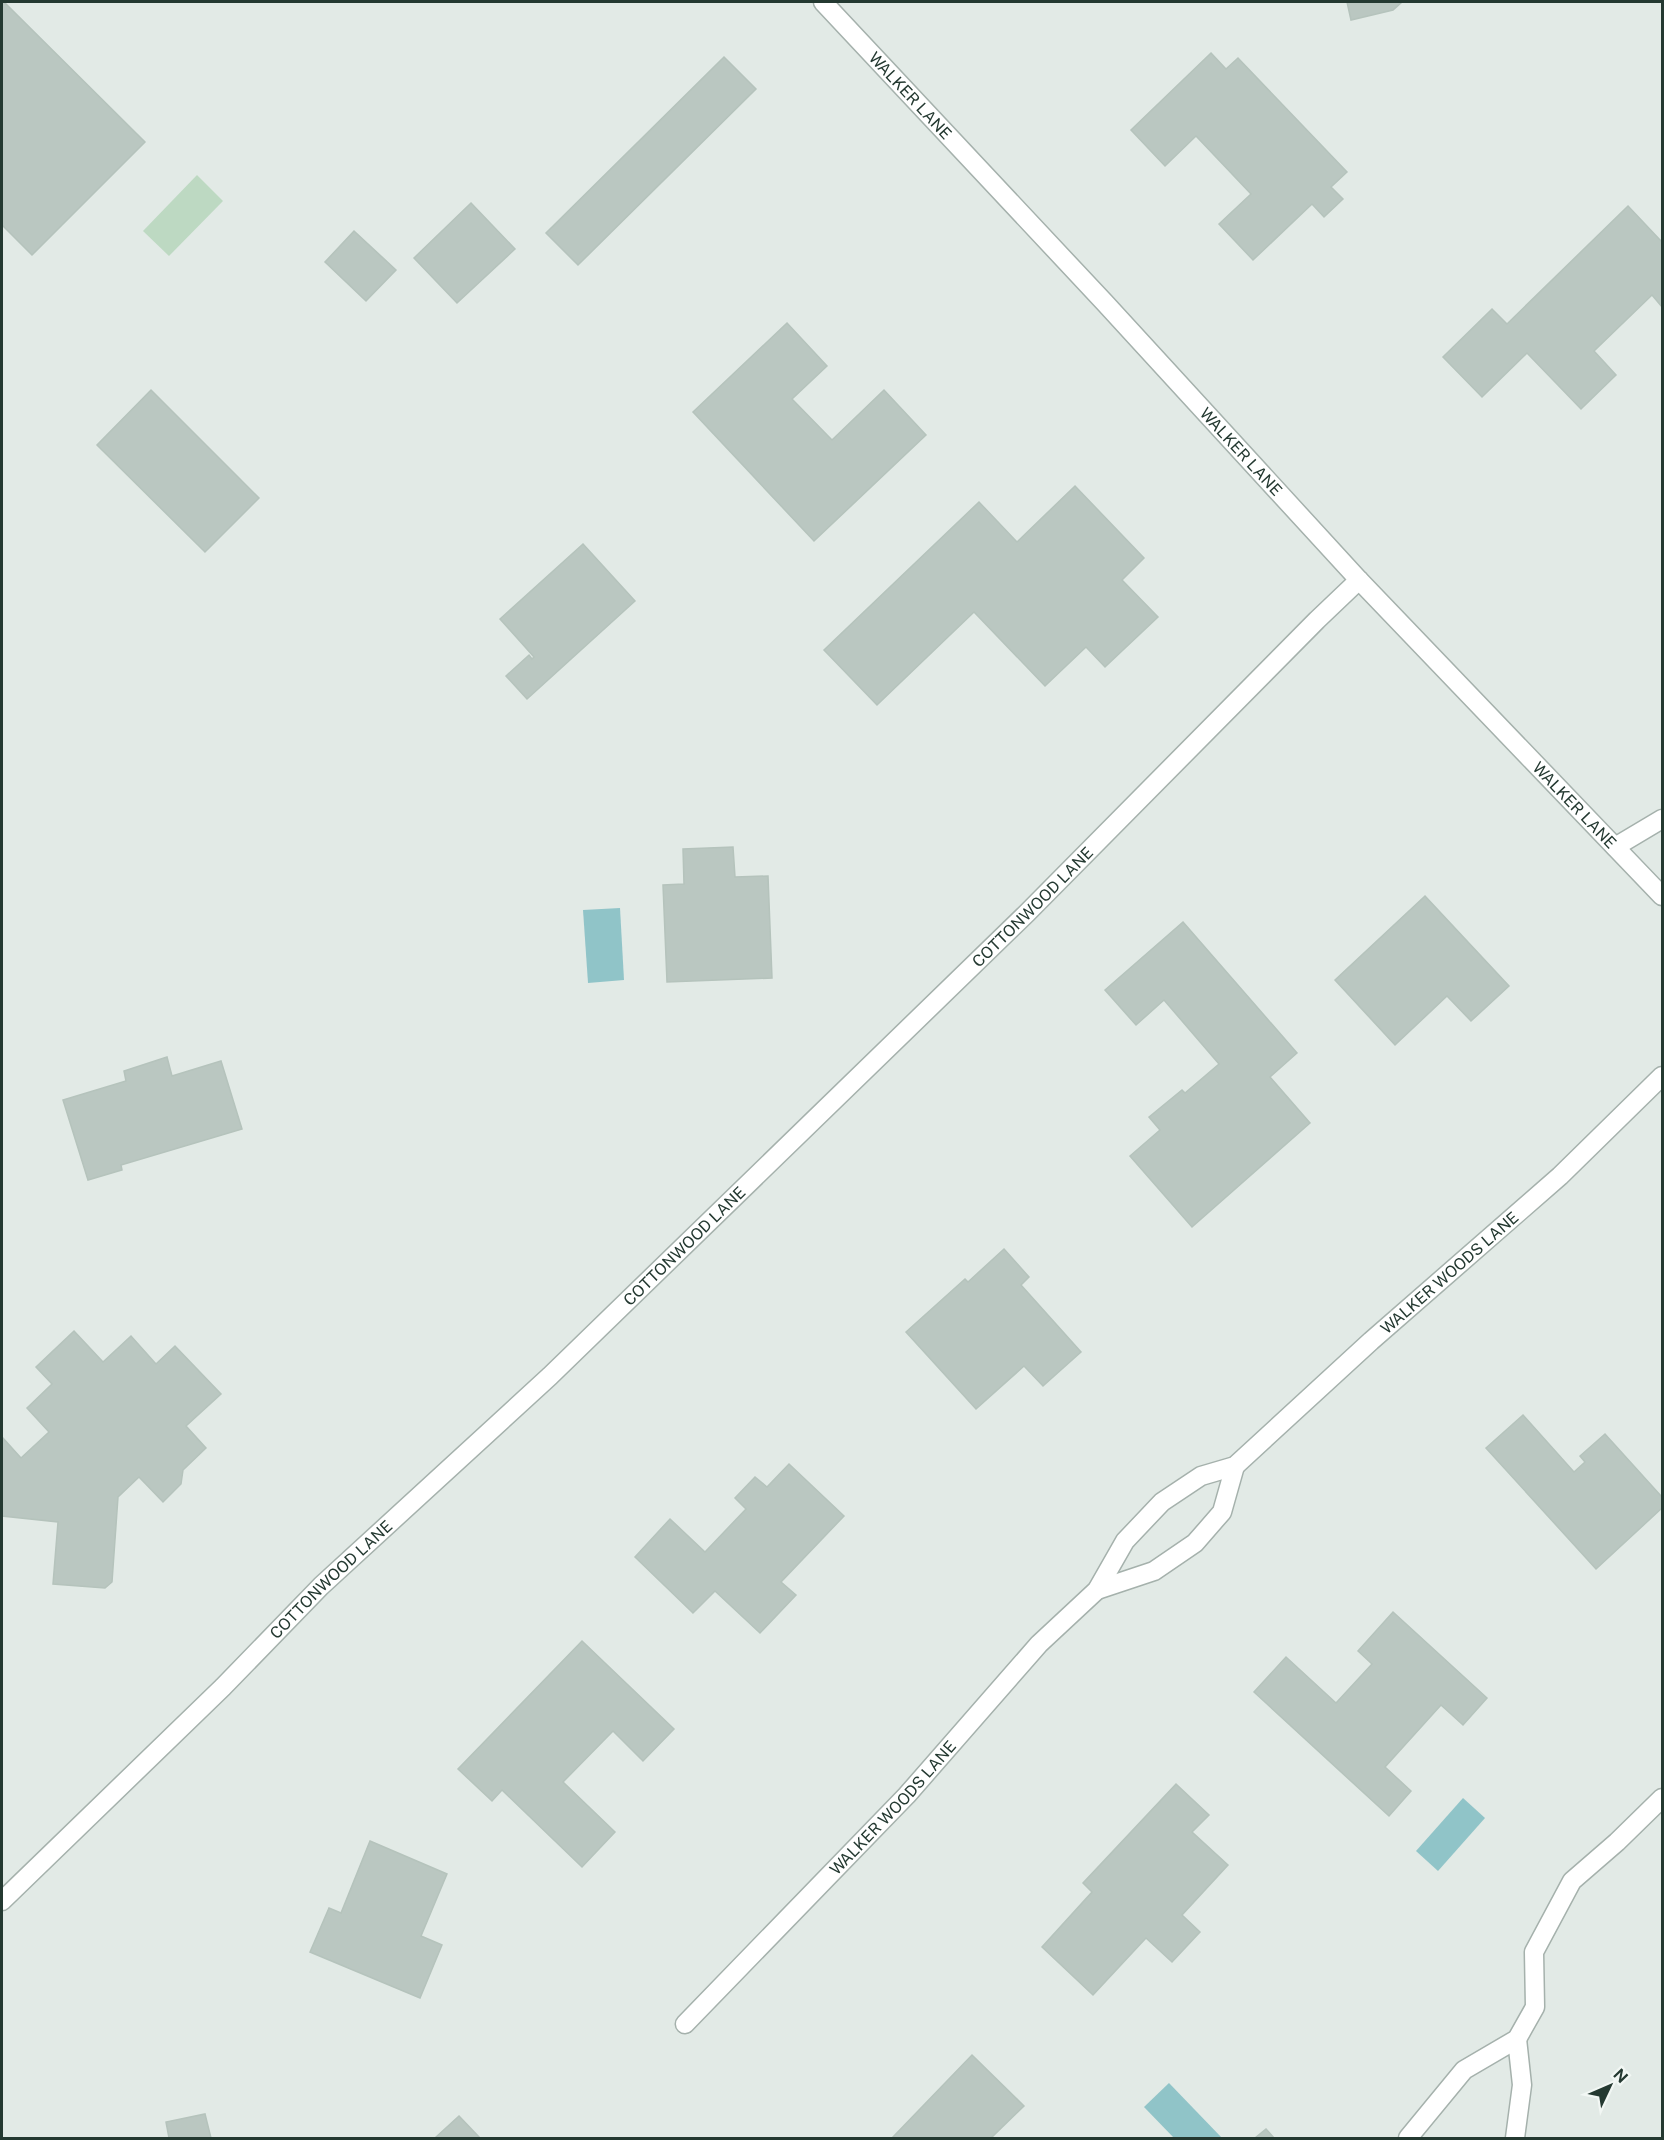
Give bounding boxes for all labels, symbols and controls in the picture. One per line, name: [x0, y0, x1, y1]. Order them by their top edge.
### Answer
street label: WALKER LANE: [865, 48, 956, 143]
street label: WALKER LANE: [1196, 404, 1286, 499]
street label: WALKER LANE: [1529, 758, 1621, 852]
street label: COTTONWOOD LANE: [968, 843, 1097, 971]
street label: COTTONWOOD LANE: [619, 1182, 749, 1309]
street label: WALKER WOODS LANE: [1377, 1207, 1522, 1338]
street label: COTTONWOOD LANE: [266, 1516, 396, 1643]
street label: WALKER WOODS LANE: [826, 1737, 960, 1879]
north arrow: [1580, 2056, 1640, 2116]
text: N: [1609, 2065, 1632, 2087]

